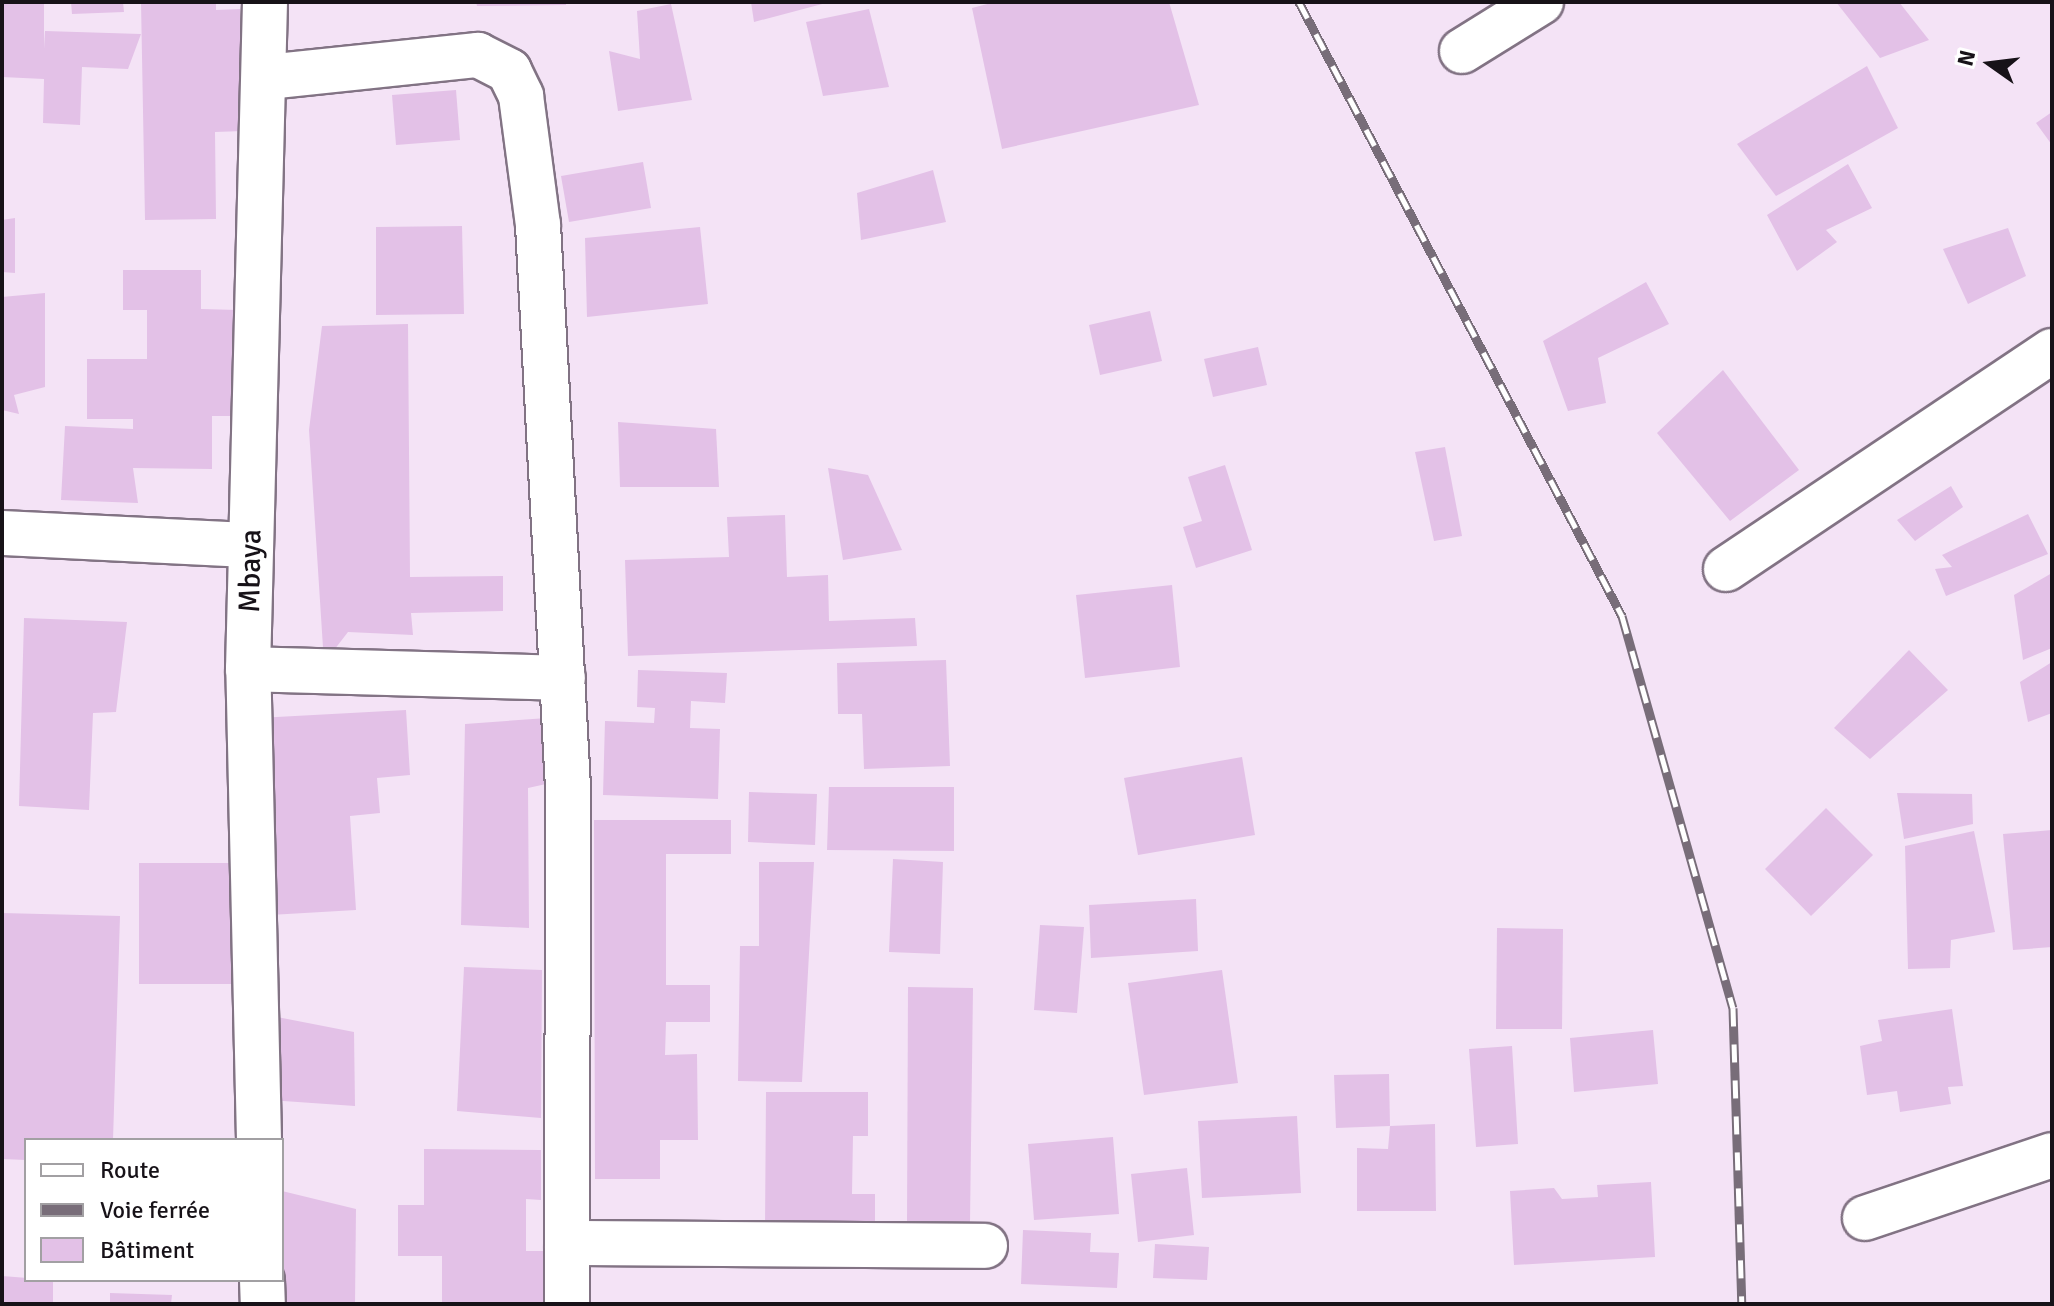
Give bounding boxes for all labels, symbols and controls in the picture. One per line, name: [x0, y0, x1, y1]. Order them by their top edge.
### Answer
north arrow: [1950, 24, 2030, 104]
text: N: [1951, 47, 1981, 69]
street label: Mbaya: [232, 529, 270, 613]
legend: [24, 1138, 284, 1282]
text: Route: [100, 1155, 160, 1185]
text: Voie ferrée: [100, 1195, 210, 1225]
text: Bâtiment: [100, 1235, 194, 1265]

